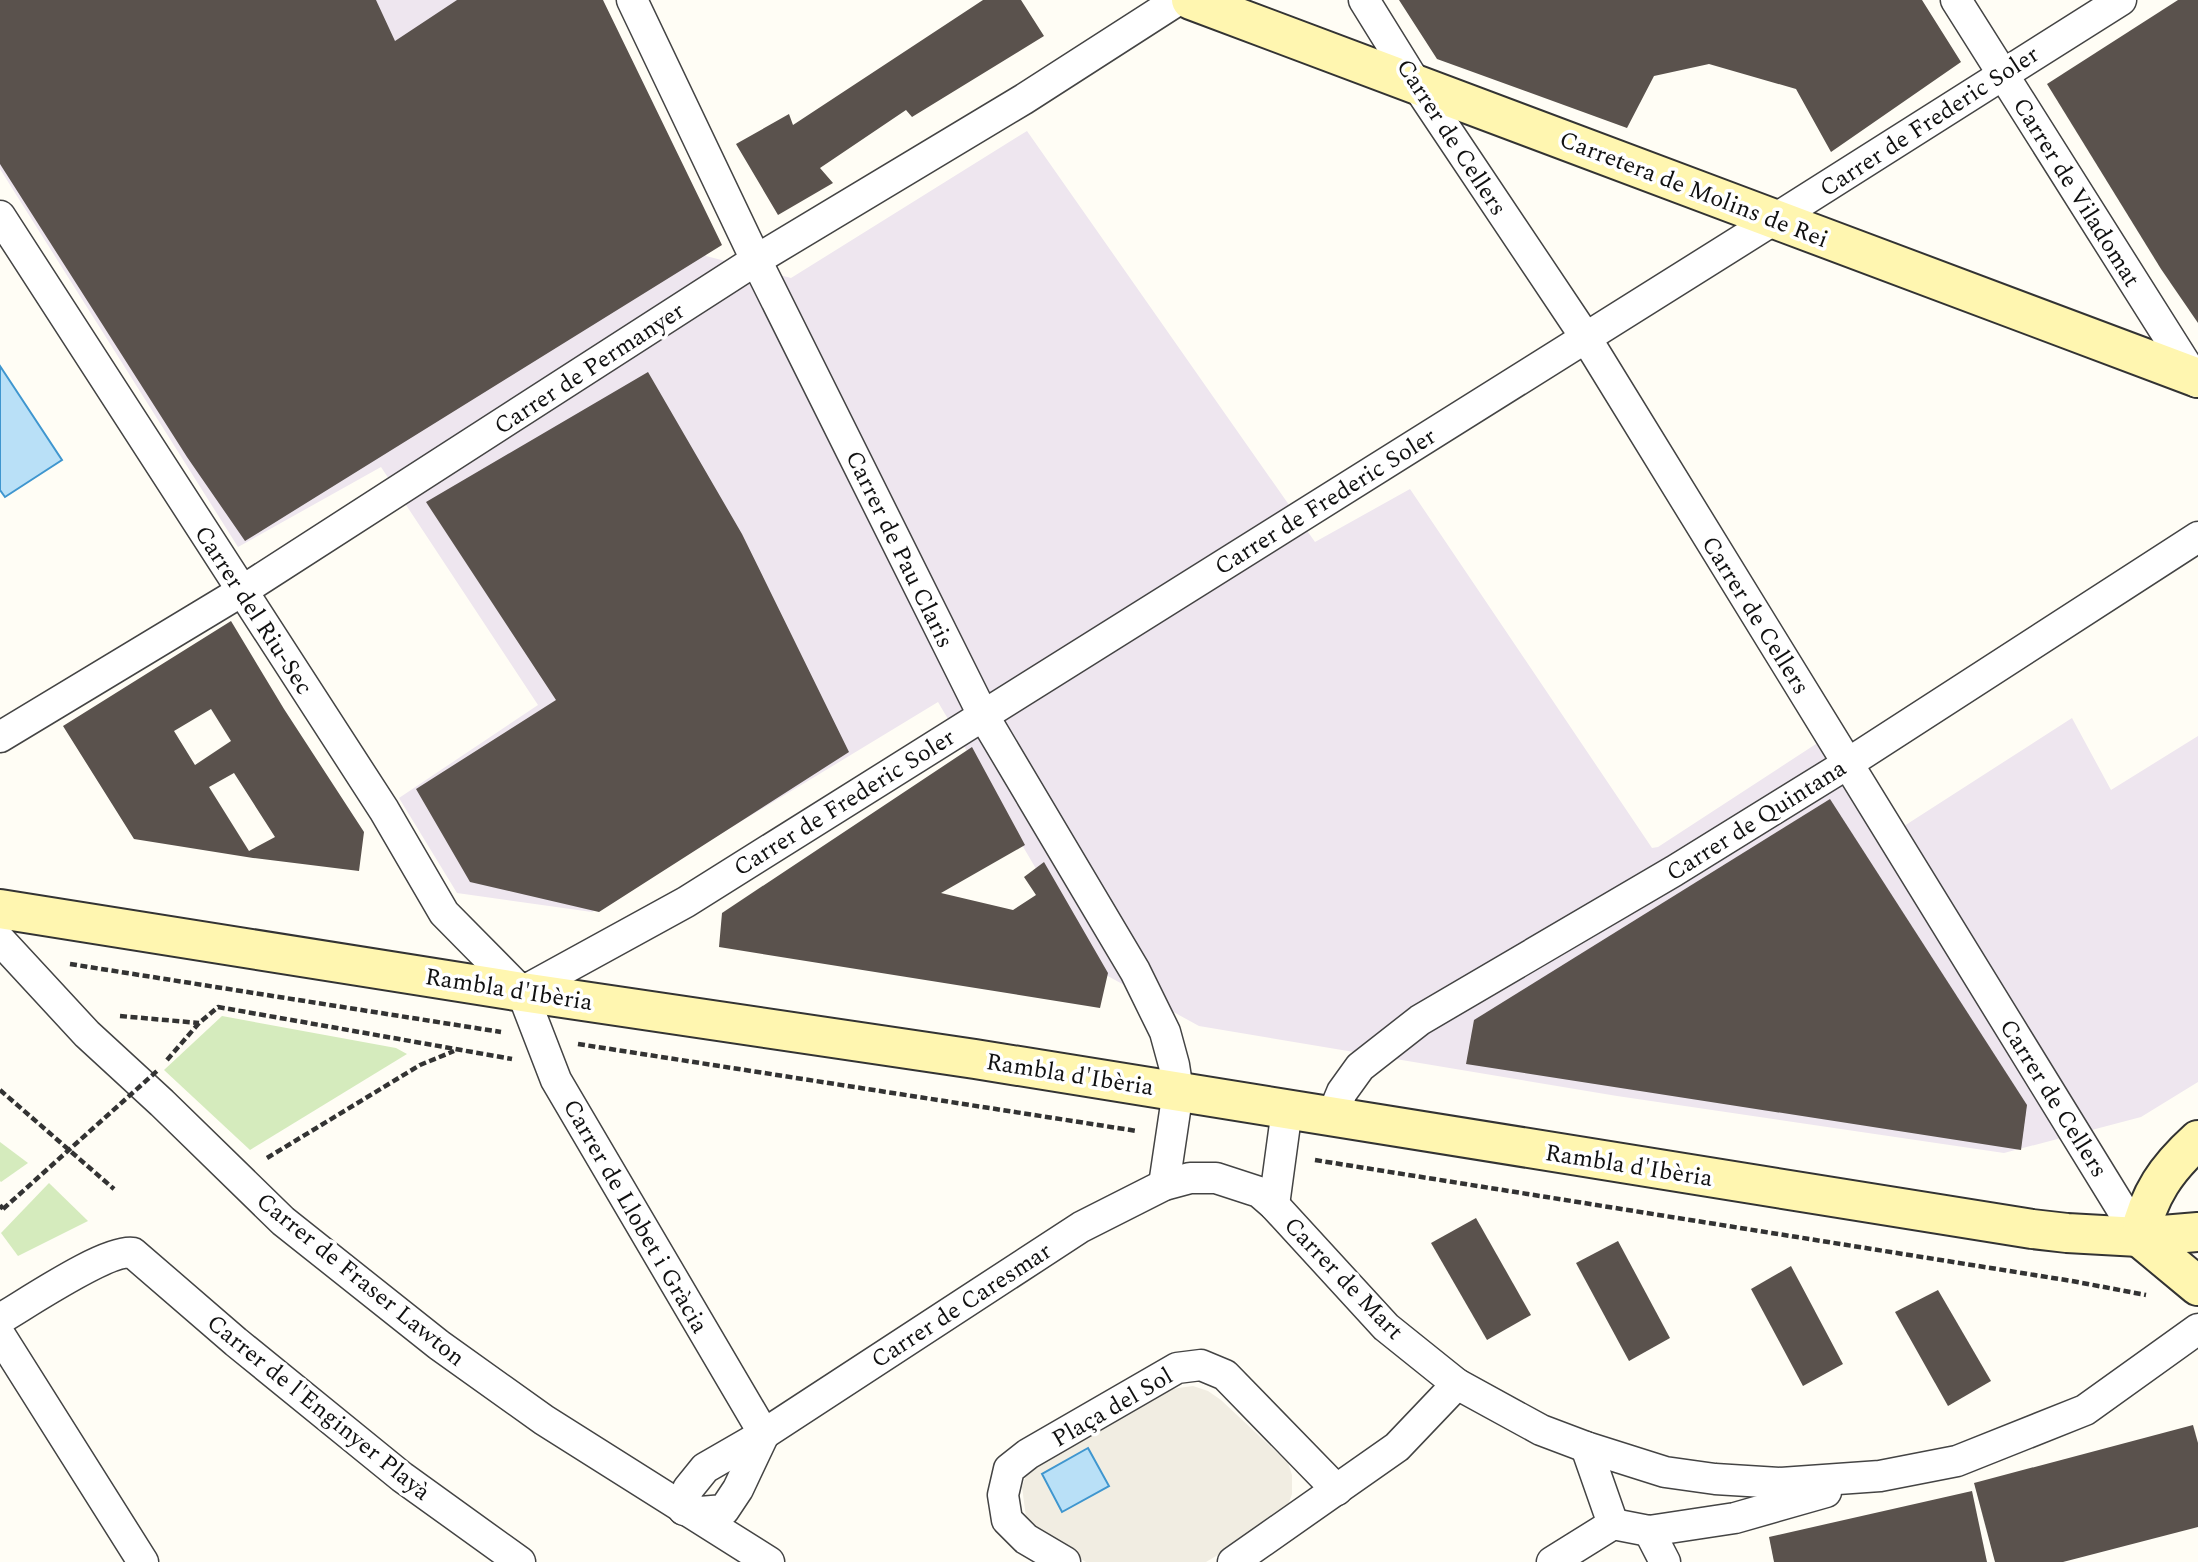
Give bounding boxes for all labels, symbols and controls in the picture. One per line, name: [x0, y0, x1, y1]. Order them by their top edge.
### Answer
street label: Carrer de Frederic Soler: [1813, 37, 2046, 207]
street label: Carrer de Cellers: [1387, 52, 1516, 223]
street label: Carrer de Viladomat: [2003, 91, 2149, 294]
street label: Carretera de Molins de Rei: [1554, 122, 1833, 258]
street label: Carrer de Permanyer: [487, 294, 692, 444]
street label: Carrer de Frederic Soler: [1208, 419, 1443, 585]
street label: Carrer de Pau Claris: [836, 444, 963, 654]
street label: Carrer del Riu-Sec: [185, 519, 322, 702]
street label: Carrer de Cellers: [1692, 529, 1818, 702]
street label: Carrer de Frederic Soler: [727, 720, 962, 886]
street label: Carrer de Quintana: [1659, 751, 1854, 891]
street label: Rambla d'Ibèria: [422, 959, 595, 1021]
street label: Carrer de Cellers: [1990, 1012, 2116, 1185]
street label: Rambla d'Ibèria: [983, 1044, 1156, 1106]
street label: Carrer de Llobet i Gràcia: [553, 1093, 717, 1341]
street label: Rambla d'Ibèria: [1542, 1135, 1715, 1197]
street label: Carrer de Fraser Lawton: [248, 1184, 473, 1376]
street label: Carrer de Mart: [1275, 1209, 1412, 1348]
street label: Carrer de Caresmar: [864, 1234, 1059, 1378]
street label: Carrer de l'Enginyer Playà: [199, 1306, 438, 1510]
street label: Plaça del Sol: [1045, 1359, 1180, 1457]

